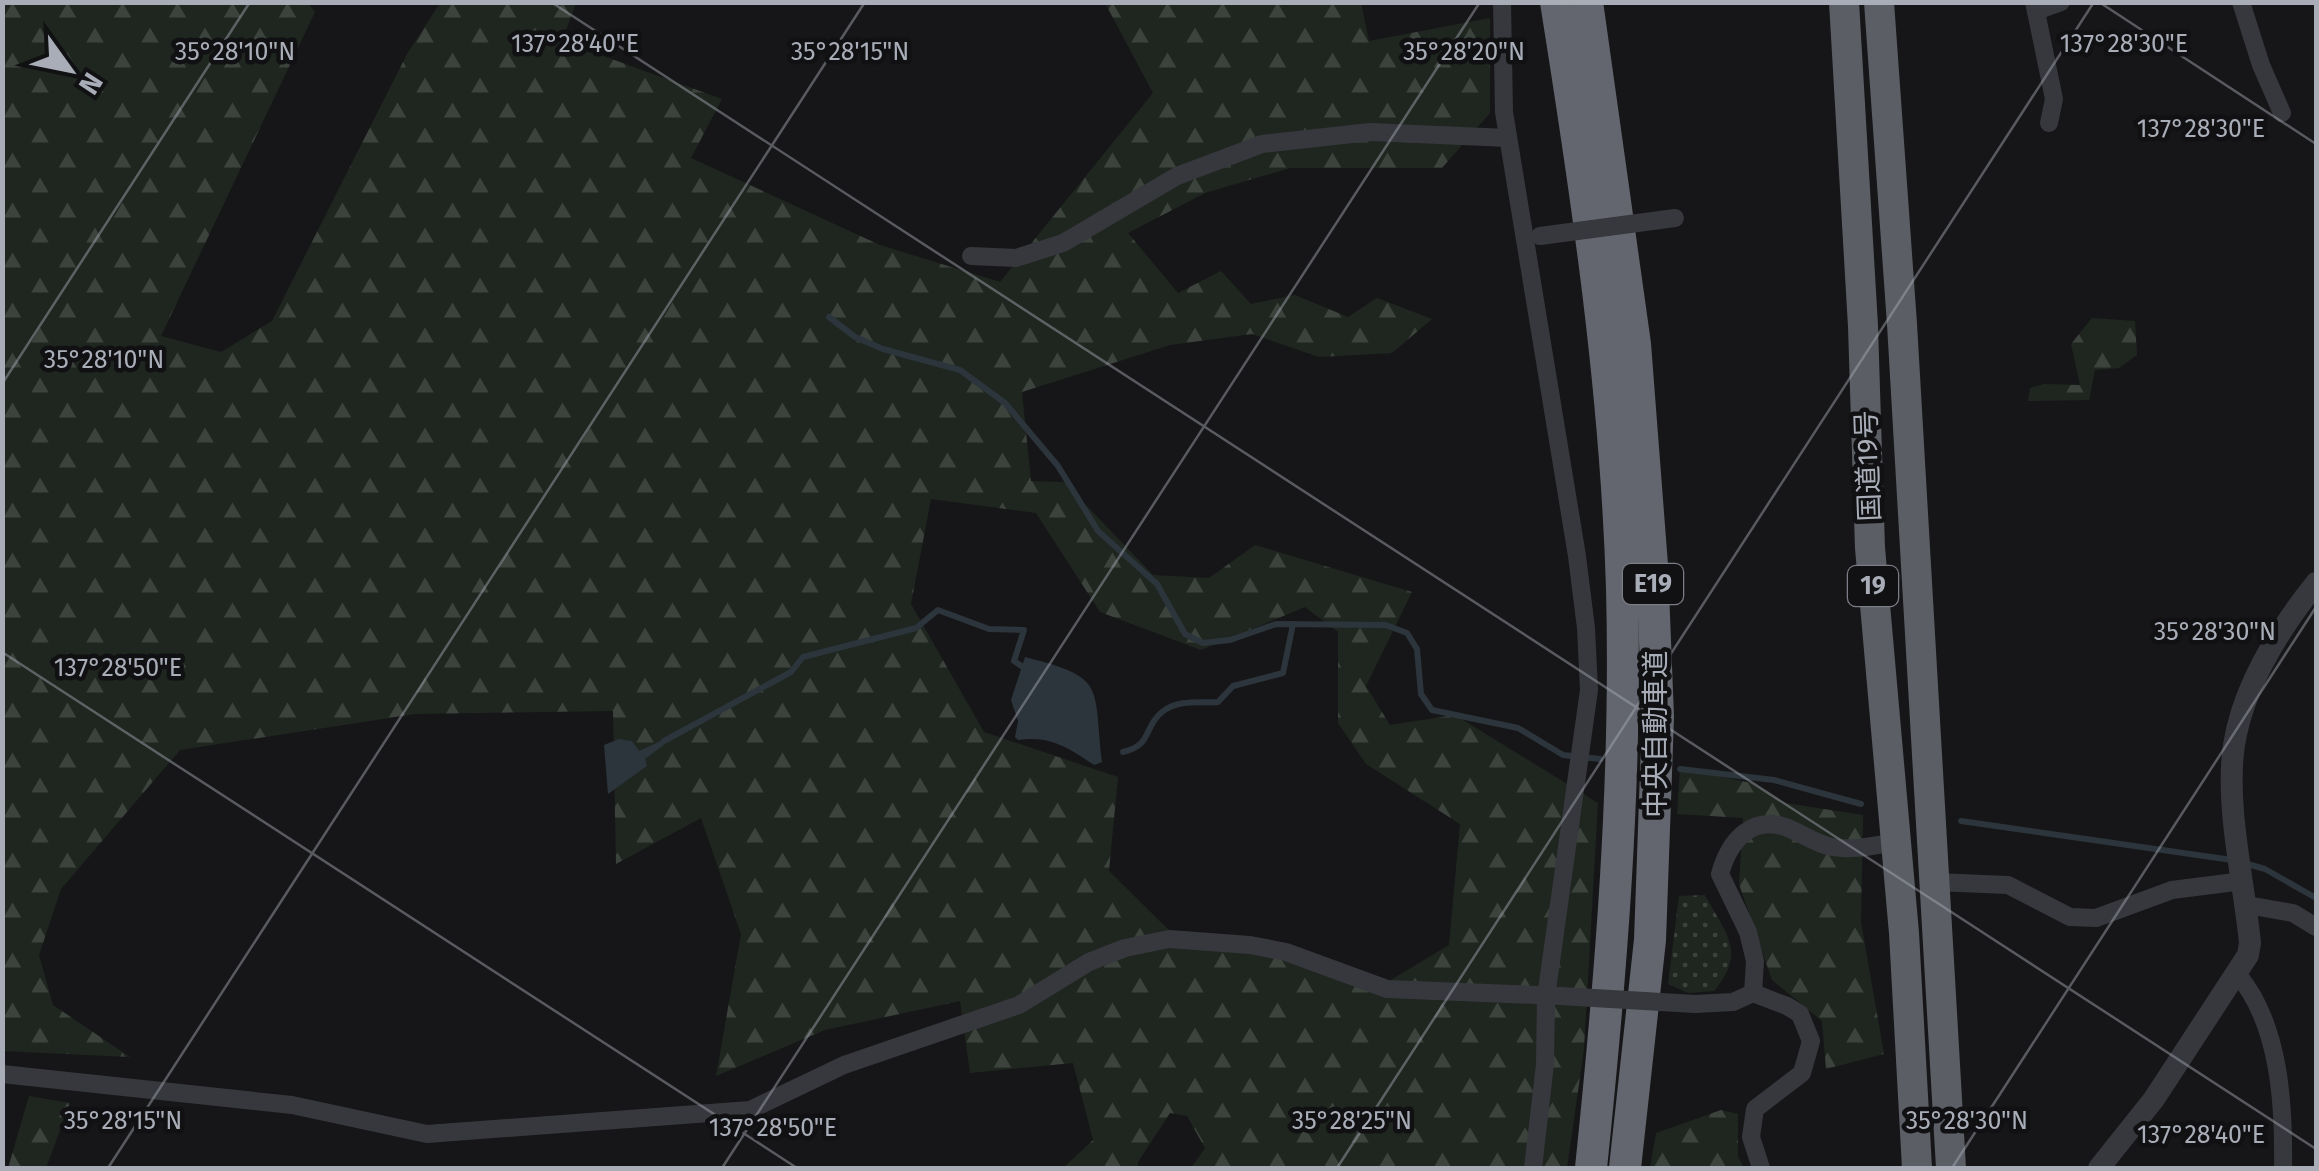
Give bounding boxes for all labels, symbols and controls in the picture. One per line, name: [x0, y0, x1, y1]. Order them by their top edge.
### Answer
north arrow: [20, 20, 120, 120]
text: 137°28'40"E: [511, 29, 639, 59]
text: 137°28'30"E: [2060, 29, 2188, 59]
text: 35°28'10"N: [175, 37, 295, 67]
text: 35°28'15"N: [791, 37, 909, 67]
text: 35°28'20"N: [1403, 37, 1525, 67]
text: N: [72, 67, 109, 100]
text: 137°28'30"E: [2137, 114, 2265, 144]
text: 35°28'10"N: [44, 345, 164, 375]
street label: 国道19号: [1850, 410, 1886, 522]
road number: E19: [1623, 564, 1683, 604]
road number: 19: [1848, 566, 1898, 606]
text: 35°28'30"N: [2154, 617, 2276, 647]
street label: 中央自動車道: [1639, 650, 1672, 818]
text: 137°28'50"E: [54, 653, 182, 683]
text: 35°28'15"N: [64, 1106, 182, 1136]
text: 35°28'25"N: [1292, 1106, 1412, 1136]
text: 35°28'30"N: [1906, 1106, 2028, 1136]
text: 137°28'50"E: [709, 1113, 837, 1143]
text: 137°28'40"E: [2137, 1120, 2265, 1150]

